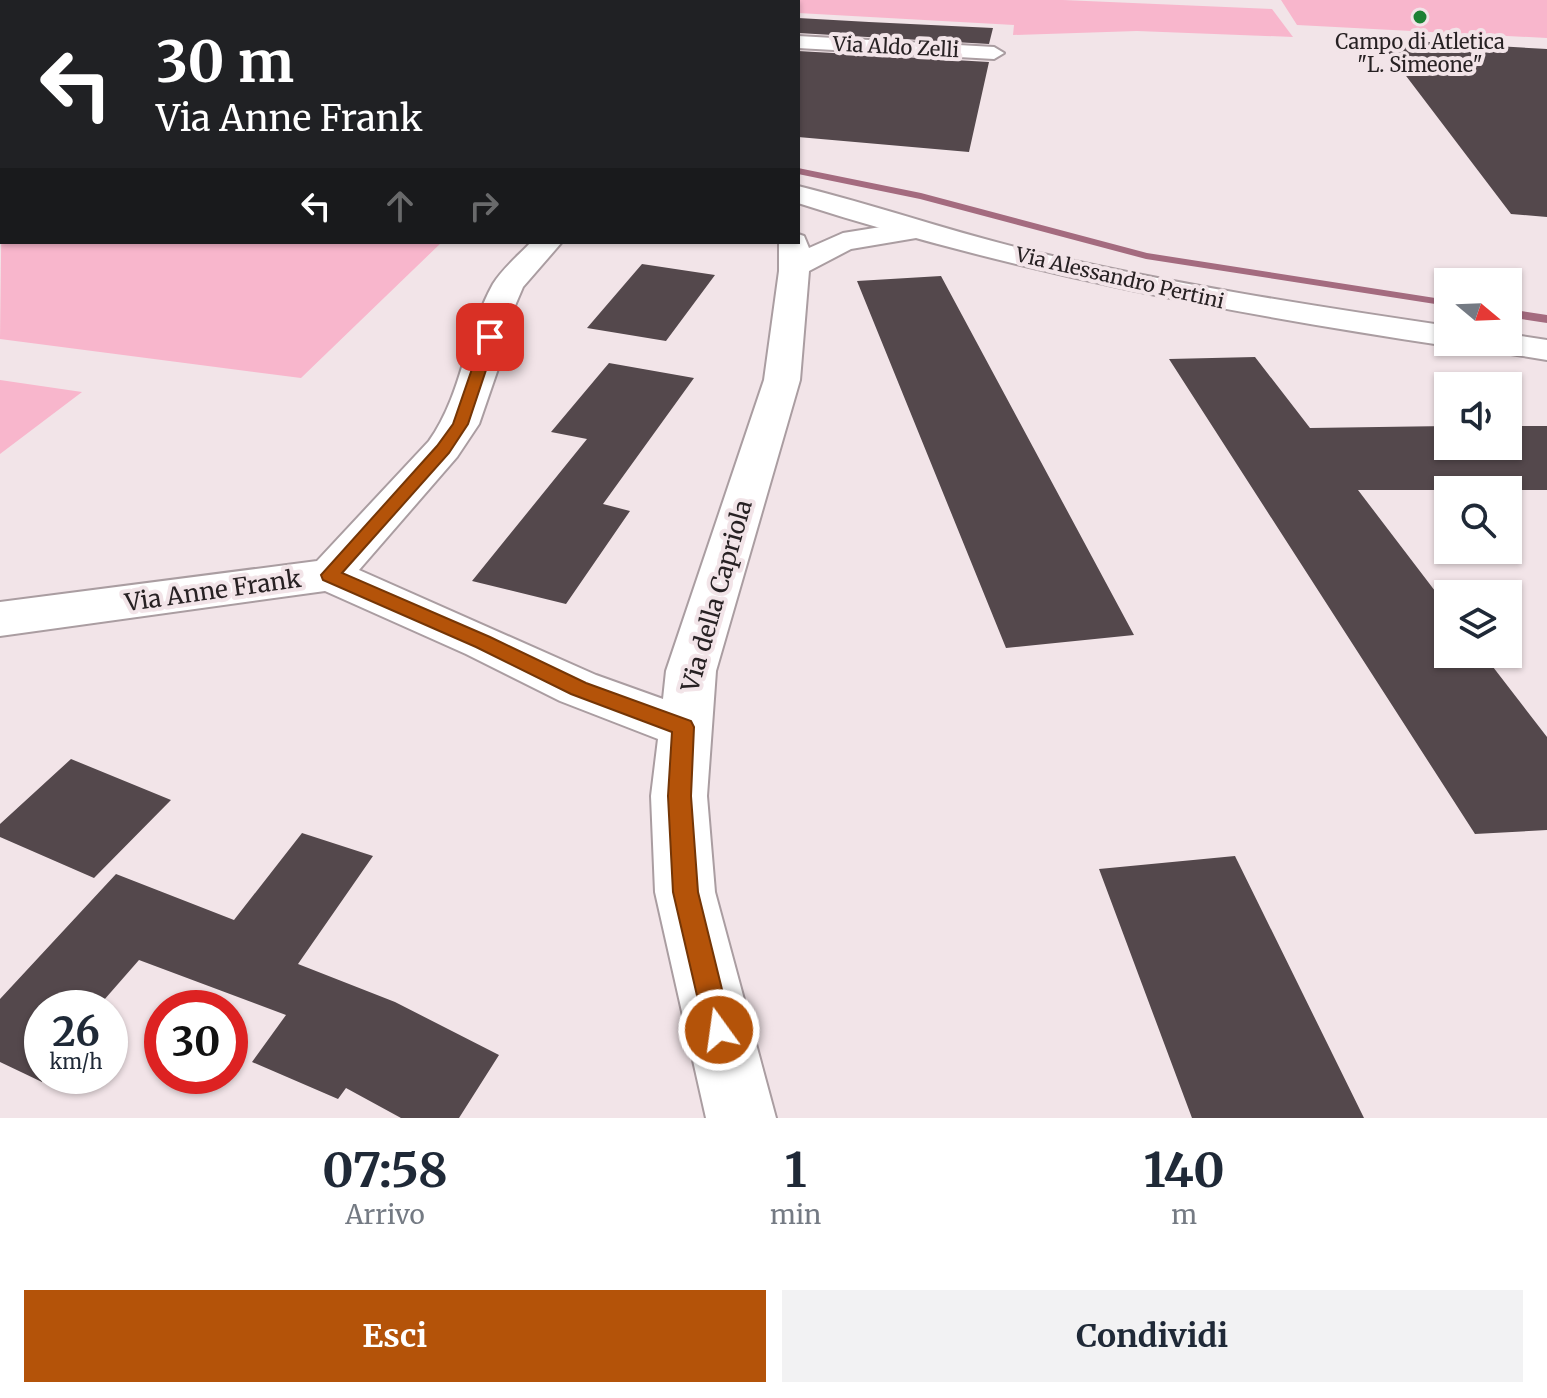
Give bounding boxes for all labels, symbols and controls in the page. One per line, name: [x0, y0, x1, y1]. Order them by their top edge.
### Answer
marker: Campo di Atletica "L. Simeone": [1411, 8, 1429, 26]
text: 30 m: [156, 27, 294, 97]
place label: Campo di Atletica "L. Simeone": [1335, 29, 1505, 77]
street label: Via Aldo Zelli: [831, 31, 960, 62]
icon: left: [24, 32, 128, 136]
text: Via Anne Frank: [156, 96, 422, 141]
icon: left: [294, 184, 338, 228]
icon: ahead: [378, 184, 422, 228]
icon: right: [462, 184, 506, 228]
street label: Via Alessandro Pertini: [1012, 241, 1227, 314]
north arrow: [1434, 268, 1522, 356]
map controls: [1434, 268, 1522, 668]
pin: [456, 303, 524, 371]
icon: arrive: [468, 315, 512, 359]
button: sound: [1434, 372, 1522, 460]
button: search: [1434, 476, 1522, 564]
street label: Via della Capriola: [674, 496, 759, 696]
street label: Via Anne Frank: [122, 563, 304, 618]
button: layers: [1434, 580, 1522, 668]
position arrow: [677, 988, 761, 1072]
speed limit sign: 30: [144, 990, 248, 1094]
text: 26: [52, 1007, 100, 1057]
text: km/h: [50, 1049, 102, 1074]
text: 07:58: [322, 1140, 448, 1200]
text: 1: [785, 1140, 807, 1200]
text: 140: [1143, 1140, 1225, 1200]
text: Arrivo: [345, 1198, 425, 1231]
text: min: [770, 1198, 821, 1231]
text: m: [1171, 1198, 1197, 1231]
button: Esci: [24, 1290, 766, 1382]
button: Condividi: [782, 1290, 1523, 1382]

